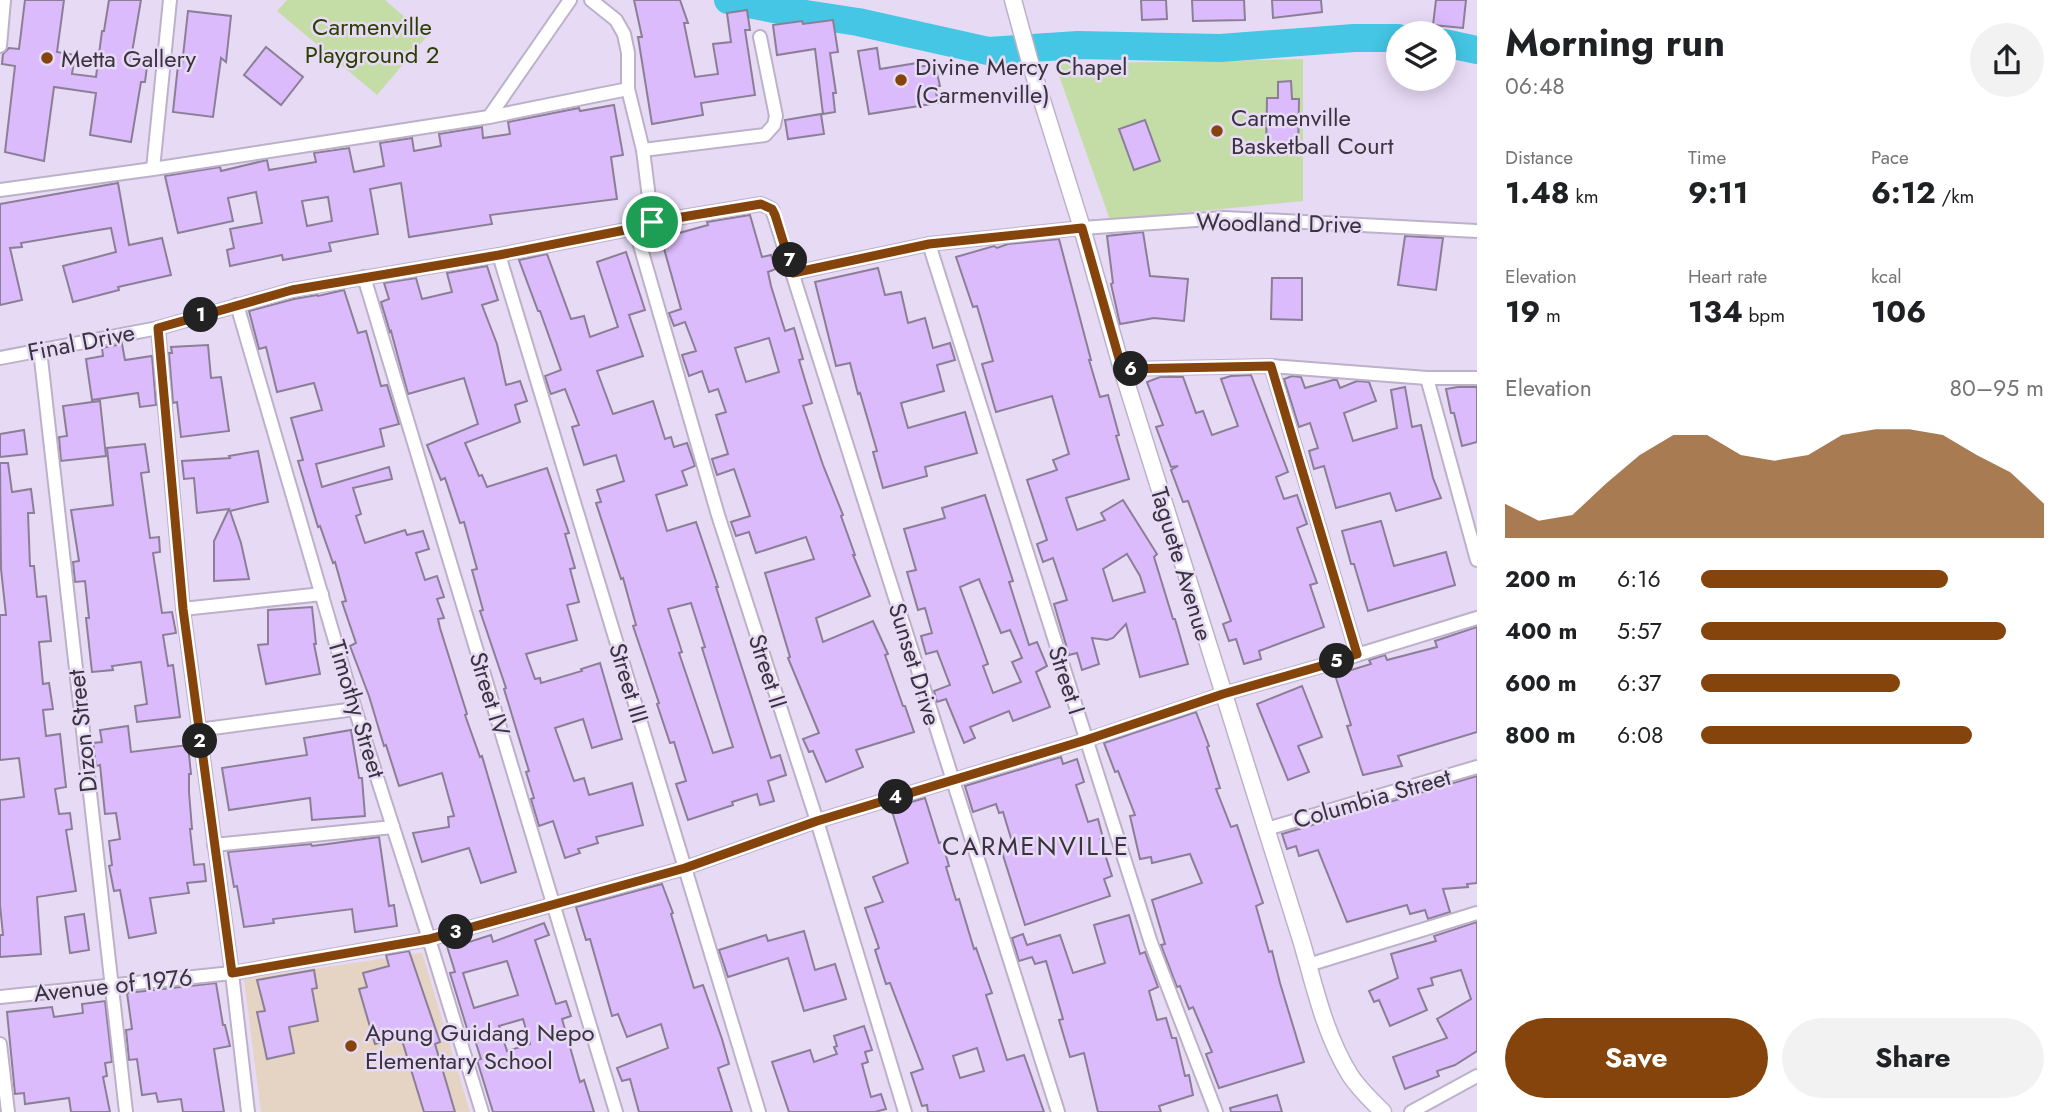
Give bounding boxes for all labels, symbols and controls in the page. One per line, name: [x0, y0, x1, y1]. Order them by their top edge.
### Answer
park label: Carmenville Playground 2: [305, 9, 439, 72]
text: Morning run: [1505, 15, 1725, 70]
map controls: [1386, 21, 1456, 91]
button: layers: [1386, 21, 1456, 91]
button: share: [1970, 23, 2044, 97]
place label: Metta Gallery: [61, 41, 197, 76]
place label: Divine Mercy Chapel (Carmenville): [915, 49, 1128, 112]
marker: Metta Gallery: [39, 50, 55, 66]
text: 06:48: [1505, 69, 1565, 103]
marker: Divine Mercy Chapel (Carmenville): [893, 72, 909, 88]
place label: Carmenville Basketball Court: [1231, 100, 1394, 163]
marker: Carmenville Basketball Court: [1209, 123, 1225, 139]
text: Distance: [1505, 144, 1573, 171]
text: Time: [1688, 144, 1726, 171]
text: Pace: [1871, 144, 1909, 171]
text: 1.48: [1505, 171, 1570, 214]
text: 9:11: [1688, 171, 1748, 214]
text: 6:12: [1871, 171, 1936, 214]
text: km: [1570, 183, 1599, 210]
text: /km: [1936, 183, 1974, 210]
pin: [622, 192, 682, 252]
icon: arrive: [633, 203, 671, 241]
street label: Woodland Drive: [1196, 204, 1362, 242]
pin: 7: [772, 243, 808, 278]
text: 7: [784, 246, 795, 273]
text: Elevation: [1505, 263, 1577, 290]
text: Heart rate: [1688, 263, 1767, 290]
text: kcal: [1871, 263, 1902, 290]
text: 19: [1505, 290, 1540, 333]
text: 134: [1688, 290, 1743, 333]
text: 106: [1871, 290, 1926, 333]
pin: 1: [184, 298, 218, 332]
text: 1: [196, 301, 205, 328]
text: m: [1540, 302, 1561, 329]
text: bpm: [1743, 302, 1785, 329]
street label: Final Drive: [24, 314, 138, 370]
pin: 6: [1114, 352, 1148, 386]
text: 6: [1124, 355, 1137, 382]
text: Elevation: [1505, 371, 1592, 405]
text: 80–95 m: [1950, 371, 2044, 405]
street label: Taguete Avenue: [1142, 483, 1222, 645]
text: 200 m: [1505, 562, 1576, 596]
text: 6:16: [1617, 562, 1661, 596]
street label: Sunset Drive: [880, 598, 950, 730]
text: 400 m: [1505, 614, 1577, 648]
text: 5:57: [1617, 614, 1662, 648]
street label: Street II: [740, 629, 796, 713]
street label: Timothy Street: [319, 636, 395, 782]
street label: Street III: [600, 639, 658, 727]
street label: Street I: [1039, 641, 1095, 719]
pin: 5: [1320, 644, 1354, 678]
text: 5: [1330, 647, 1343, 674]
street label: Street IV: [461, 648, 519, 740]
text: 600 m: [1505, 666, 1577, 700]
text: 6:37: [1617, 666, 1661, 700]
street label: Dizon Street: [58, 668, 106, 794]
text: 800 m: [1505, 718, 1576, 752]
text: 6:08: [1617, 718, 1664, 752]
pin: 2: [182, 724, 218, 758]
text: 2: [193, 727, 206, 754]
street label: Columbia Street: [1289, 759, 1455, 837]
pin: 4: [878, 780, 914, 814]
text: 4: [889, 783, 902, 810]
district label: CARMENVILLE: [942, 827, 1130, 865]
pin: 3: [438, 914, 474, 950]
text: 3: [450, 918, 461, 945]
street label: Avenue of 1976: [32, 959, 194, 1011]
place label: Apung Guidang Nepo Elementary School: [365, 1015, 595, 1078]
button: Save: [1505, 1018, 1768, 1098]
button: Share: [1782, 1018, 2044, 1098]
marker: Apung Guidang Nepo Elementary School: [343, 1038, 359, 1054]

